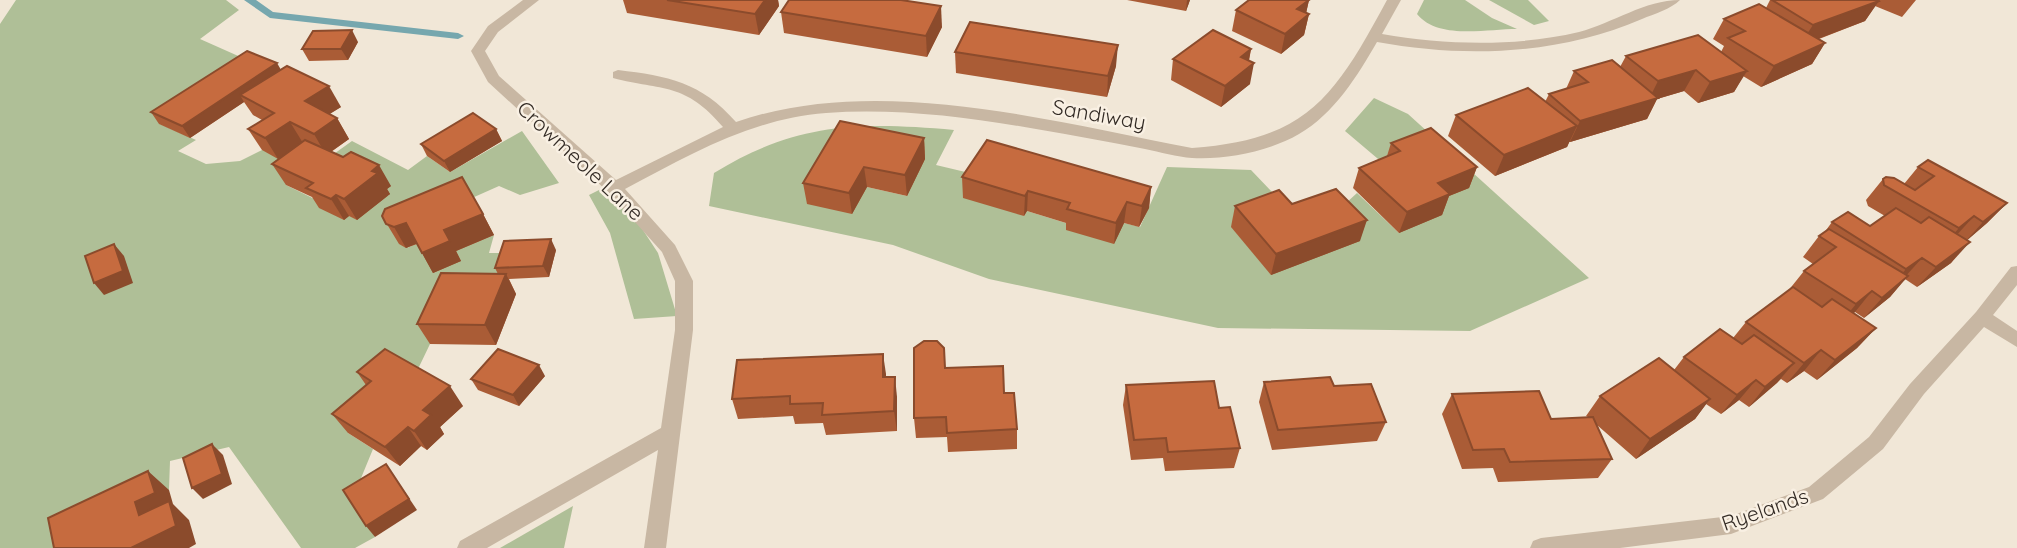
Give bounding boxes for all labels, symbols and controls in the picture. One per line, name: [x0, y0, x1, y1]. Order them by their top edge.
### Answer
street label: Sandiway: [1050, 93, 1148, 135]
street label: Crowmeole Lane: [512, 95, 649, 226]
street label: Ryelands: [1718, 482, 1811, 536]

